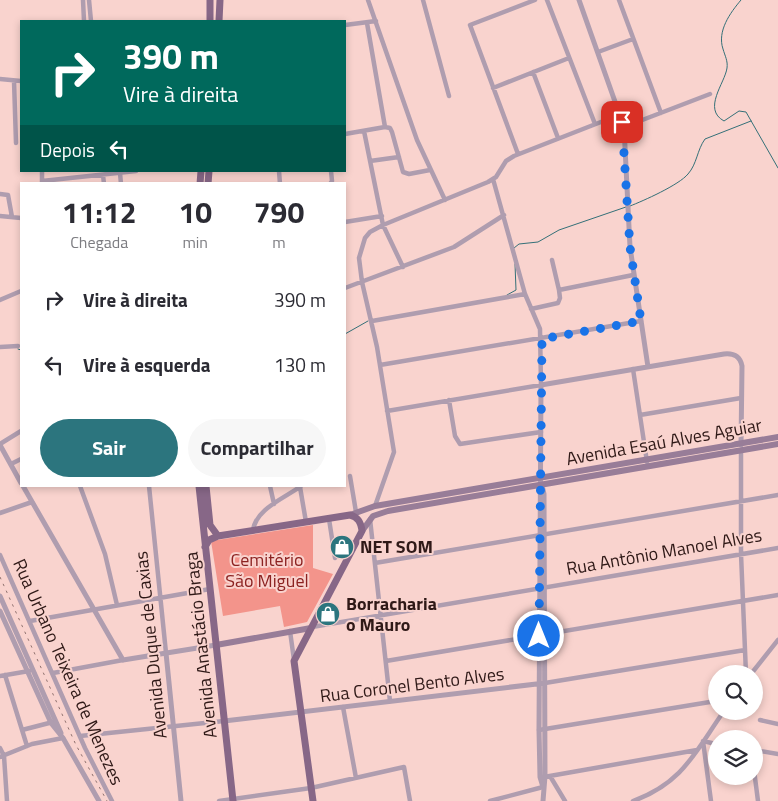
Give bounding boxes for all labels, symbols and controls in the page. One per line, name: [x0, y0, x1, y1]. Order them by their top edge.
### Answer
text: 390 m: [123, 29, 219, 83]
icon: right: [40, 40, 105, 105]
text: Vire à direita: [123, 77, 238, 111]
pin: [601, 101, 643, 143]
icon: arrive: [608, 108, 636, 136]
text: Depois: [40, 135, 95, 164]
icon: left: [105, 135, 133, 163]
text: 11:12: [62, 189, 137, 235]
text: 10: [178, 189, 212, 235]
text: 790: [254, 189, 304, 235]
text: Chegada: [70, 230, 128, 254]
text: min: [182, 230, 208, 254]
text: m: [272, 230, 286, 254]
text: Vire à direita: [83, 285, 188, 314]
text: 390 m: [274, 285, 326, 314]
icon: right: [40, 286, 68, 314]
text: Vire à esquerda: [83, 350, 211, 379]
text: 130 m: [274, 350, 326, 379]
icon: left: [40, 351, 68, 379]
street label: Avenida Esaú Alves Aguiar: [564, 411, 764, 472]
button: Sair: [40, 419, 178, 477]
button: Compartilhar: [188, 419, 326, 477]
street label: Rua Antônio Manoel Alves: [564, 521, 764, 582]
place label: NET SOM: [360, 533, 433, 560]
shop icon: NET SOM: [329, 534, 355, 560]
park label: Cemitério São Miguel: [225, 546, 309, 594]
street label: Avenida Duque de Caxias: [127, 550, 174, 740]
street label: Avenida Anastácio Braga: [177, 551, 224, 739]
street label: Rua Urbano Teixeira de Menezes: [6, 554, 131, 789]
place label: Borracharia o Mauro: [346, 590, 437, 638]
shop icon: Borracharia o Mauro: [315, 601, 341, 627]
position arrow: [512, 609, 564, 661]
street label: Rua Coronel Bento Alves: [318, 660, 506, 709]
map controls: [708, 665, 763, 785]
button: search: [708, 665, 763, 720]
button: layers: [708, 730, 763, 785]

